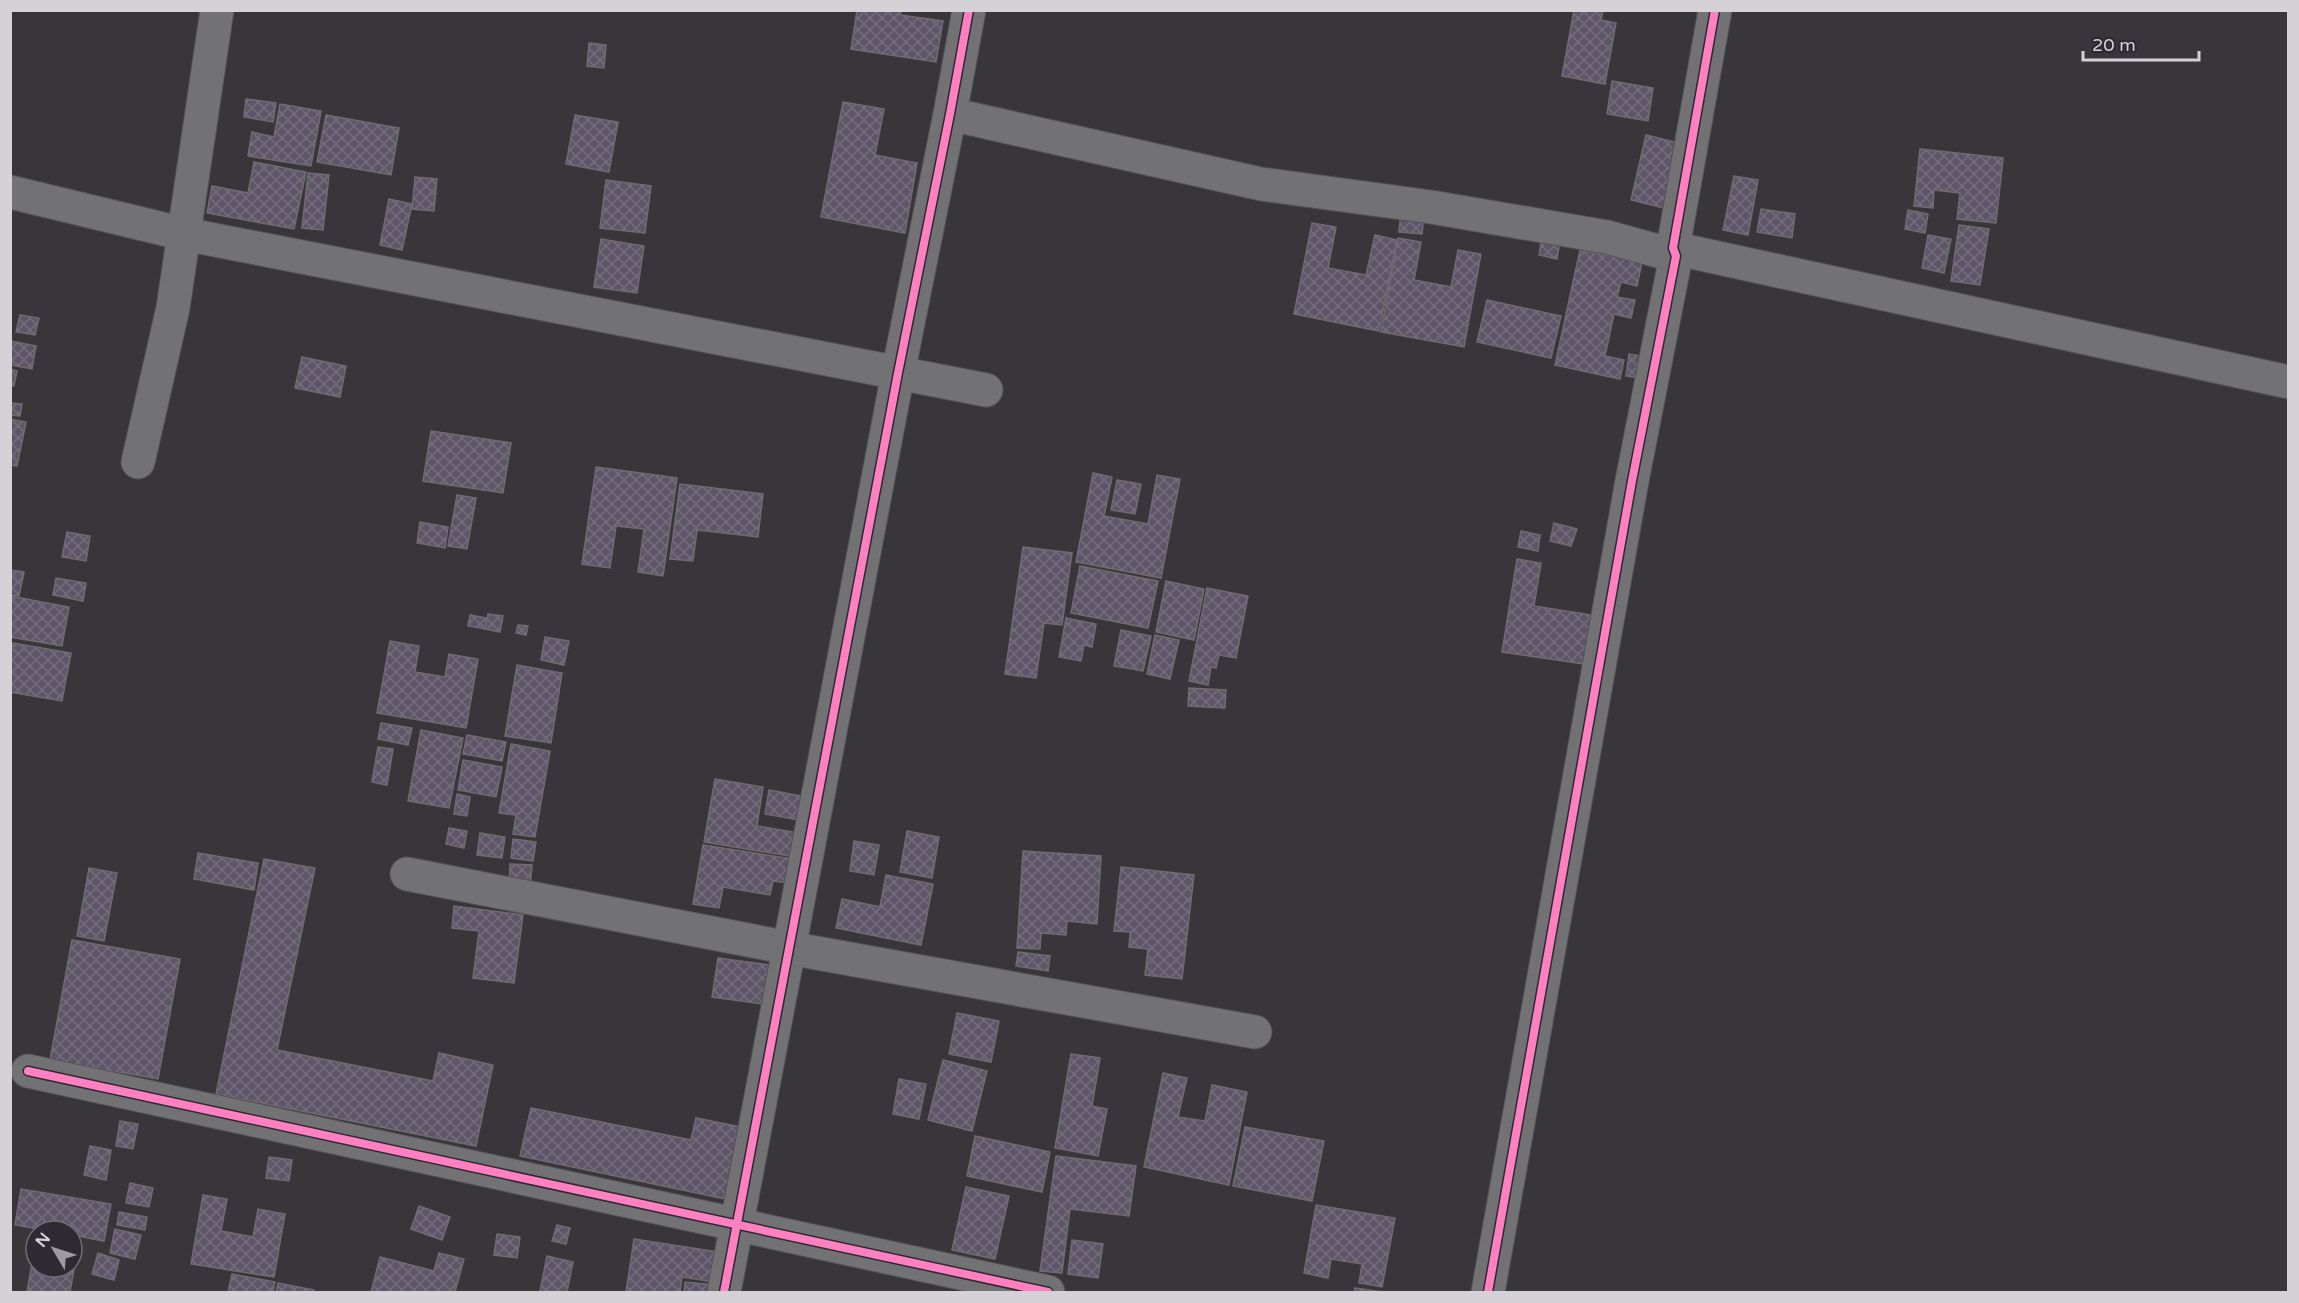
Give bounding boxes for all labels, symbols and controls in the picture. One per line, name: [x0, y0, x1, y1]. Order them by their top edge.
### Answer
scale bar: [2083, 24, 2198, 62]
text: 20 m: [2092, 34, 2136, 56]
north arrow: [24, 1219, 84, 1279]
text: N: [31, 1229, 55, 1251]

